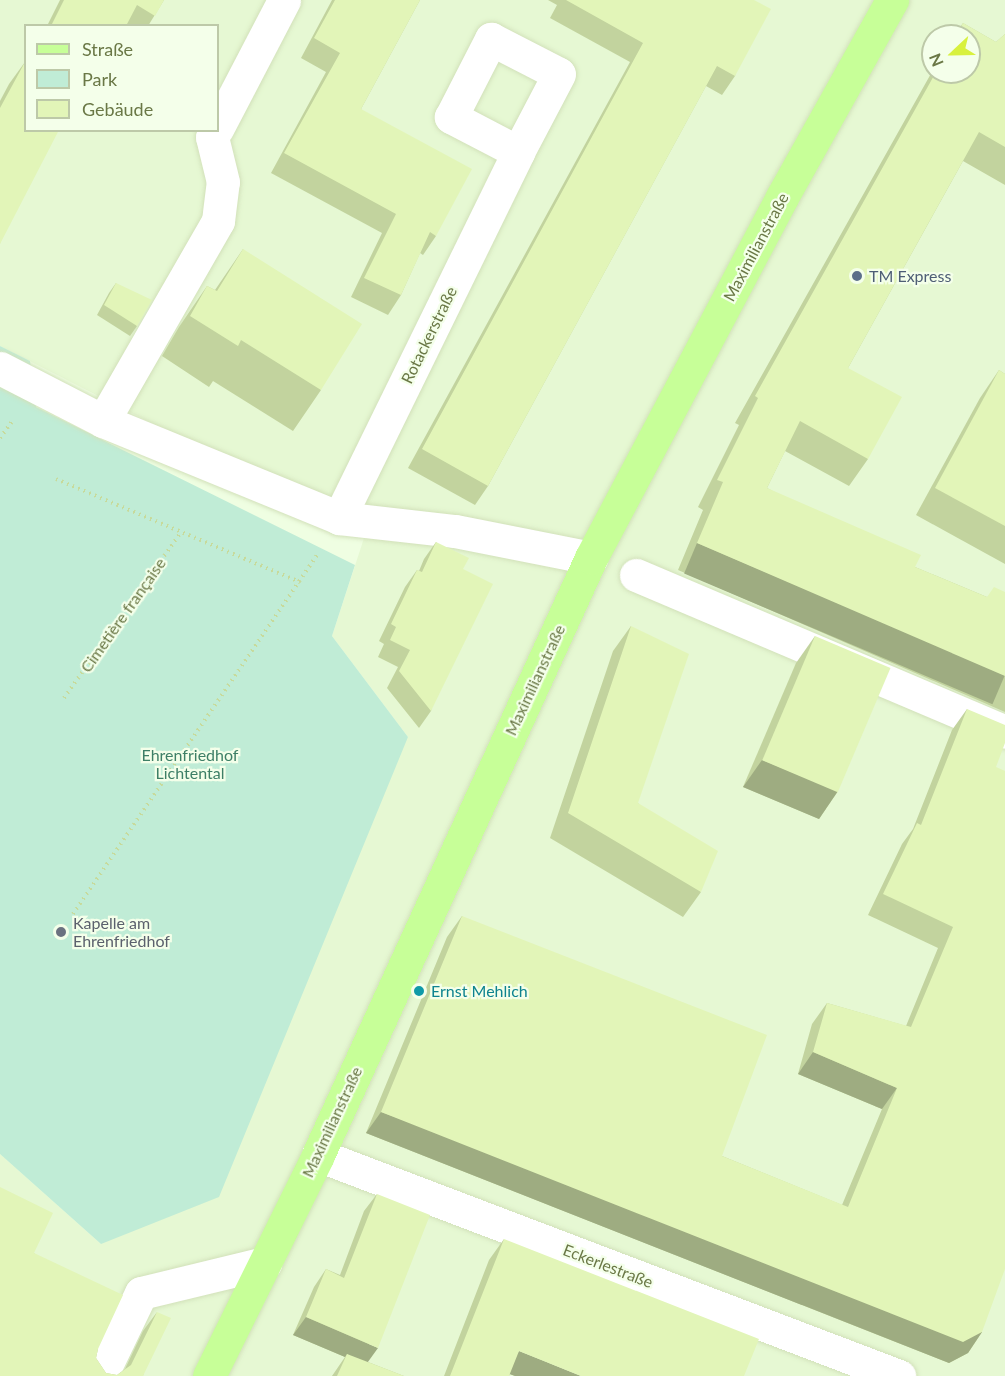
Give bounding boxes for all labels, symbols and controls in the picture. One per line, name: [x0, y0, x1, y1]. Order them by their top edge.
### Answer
legend: [24, 24, 219, 132]
north arrow: [921, 24, 981, 84]
text: Straße: [82, 38, 133, 60]
text: N: [925, 51, 947, 69]
text: Park: [82, 68, 117, 90]
text: Gebäude: [82, 98, 153, 120]
street label: Maximilianstraße: [719, 190, 793, 304]
place label: TM Express: [869, 266, 951, 286]
marker: TM Express: [850, 269, 864, 283]
street label: Rotackerstraße: [397, 283, 461, 387]
street label: Cimetière française: [76, 554, 170, 676]
street label: Maximilianstraße: [501, 622, 569, 738]
park label: Ehrenfriedhof Lichtental: [142, 745, 238, 783]
place label: Kapelle am Ehrenfriedhof: [73, 913, 170, 951]
marker: Kapelle am Ehrenfriedhof: [54, 925, 68, 939]
place label: Ernst Mehlich: [431, 981, 528, 1001]
marker: Ernst Mehlich: [412, 984, 426, 998]
street label: Maximilianstraße: [298, 1064, 366, 1180]
street label: Eckerlestraße: [560, 1240, 656, 1292]

